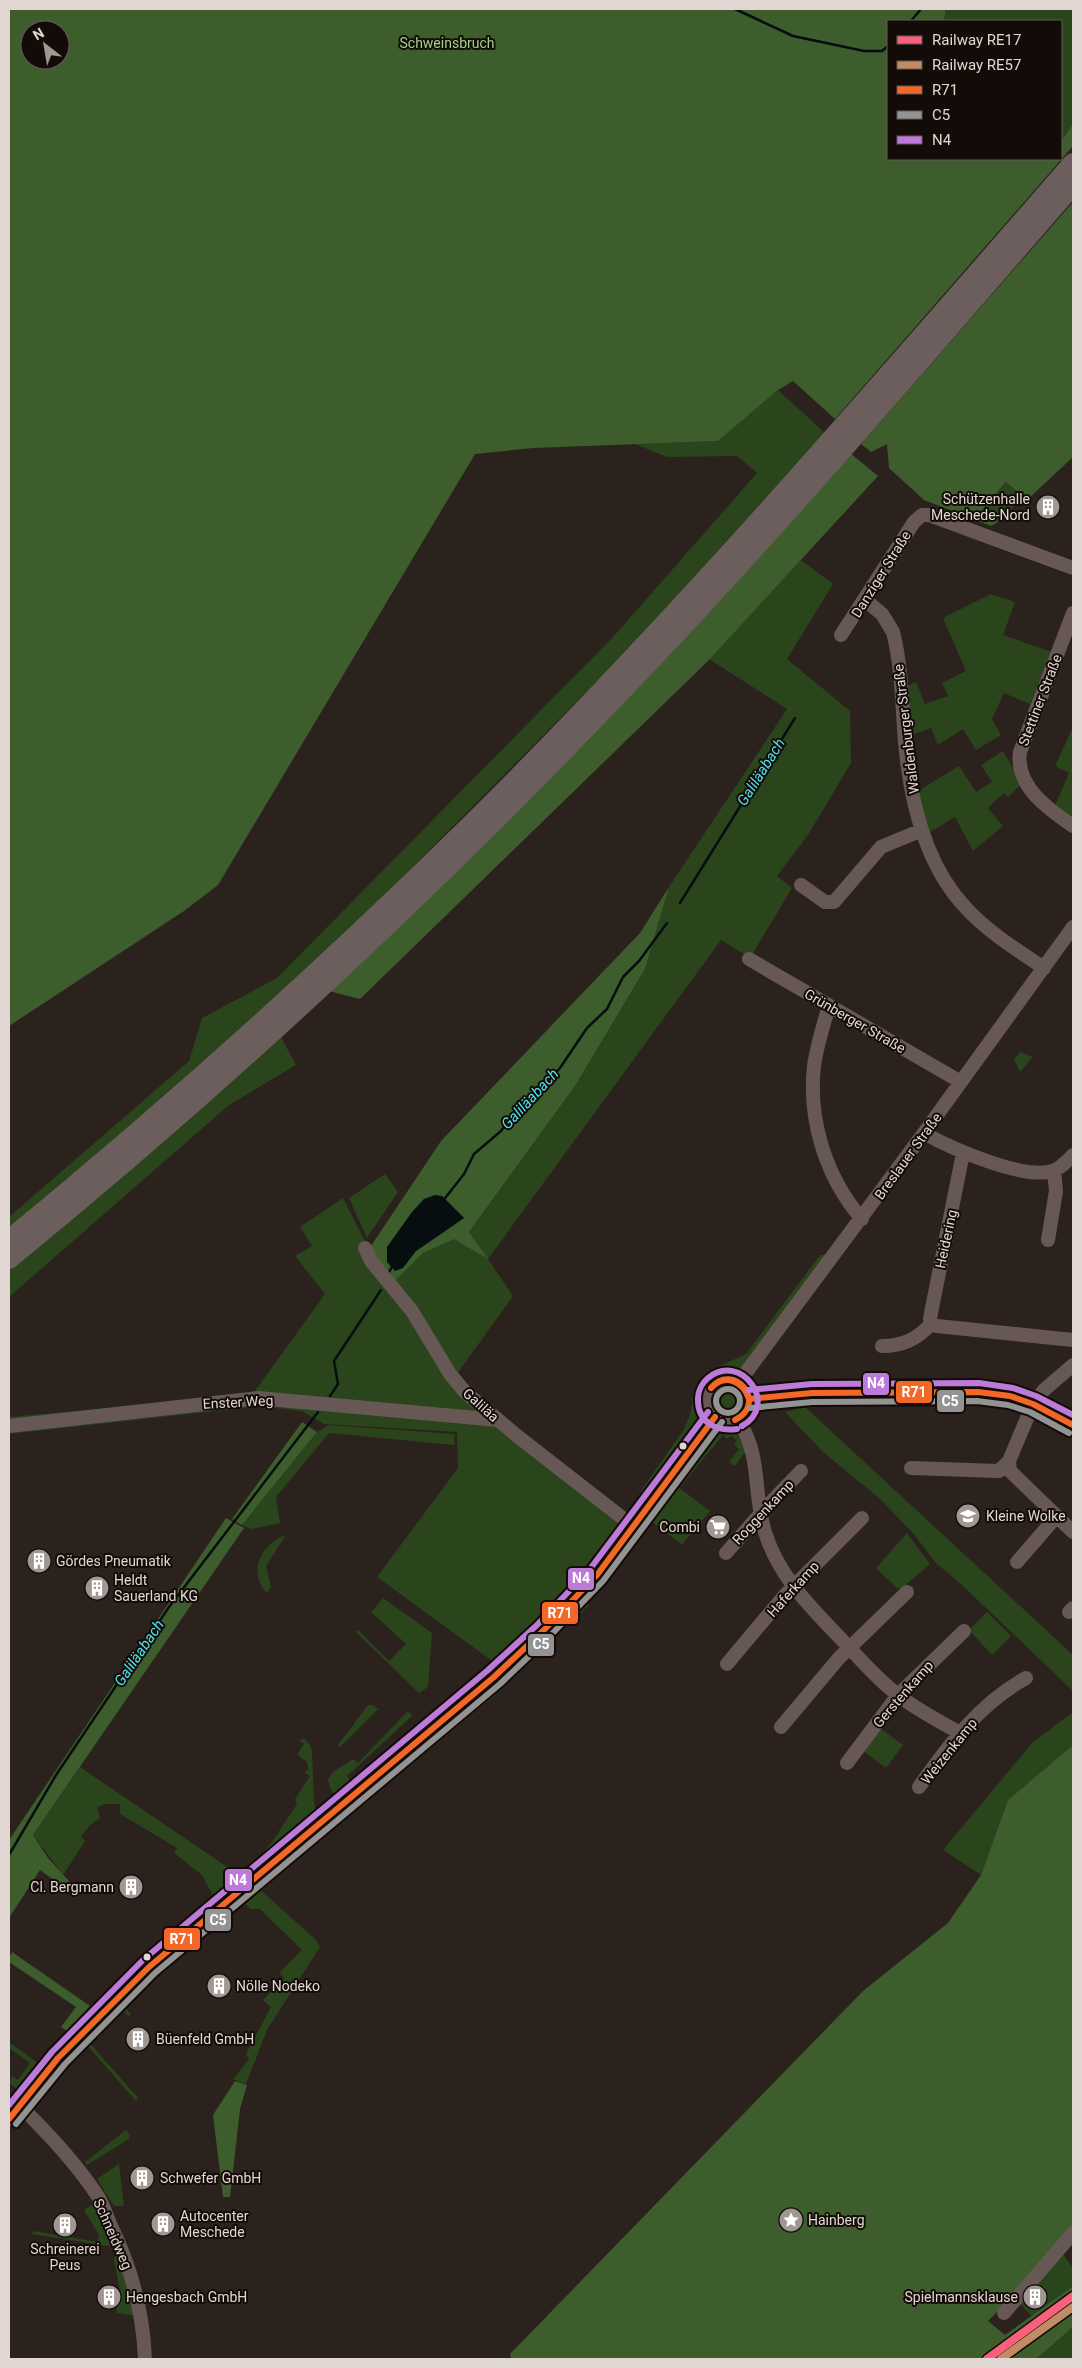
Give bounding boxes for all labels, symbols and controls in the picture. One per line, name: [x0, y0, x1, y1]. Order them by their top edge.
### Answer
north arrow: [20, 20, 70, 70]
legend: [887, 20, 1062, 160]
text: N: [30, 24, 47, 43]
text: Railway RE17: [932, 31, 1021, 49]
park label: Schweinsbruch: [399, 35, 495, 51]
text: Railway RE57: [932, 56, 1021, 74]
text: R71: [932, 81, 958, 99]
text: C5: [932, 106, 950, 124]
text: N4: [932, 131, 952, 149]
place label: Schützenhalle Meschede-Nord: [931, 491, 1030, 523]
building icon: Schützenhalle Meschede-Nord: [1035, 494, 1061, 520]
street label: Danziger Straße: [848, 528, 914, 620]
street label: Stettiner Straße: [1015, 652, 1065, 748]
street label: Waldenburger Straße: [890, 663, 922, 795]
water label: Galiläabach: [733, 735, 789, 809]
street label: Grünberger Straße: [802, 986, 908, 1056]
water label: Galiläabach: [498, 1065, 562, 1133]
street label: Breslauer Straße: [871, 1110, 945, 1202]
street label: Heidering: [932, 1208, 960, 1270]
line badge: N4: [862, 1372, 890, 1396]
text: N4: [867, 1375, 885, 1391]
line badge: R71: [895, 1380, 933, 1404]
text: R71: [901, 1384, 927, 1400]
street label: Galiläa: [460, 1385, 502, 1425]
line badge: C5: [936, 1389, 965, 1413]
street label: Enster Weg: [202, 1392, 274, 1412]
text: C5: [941, 1393, 959, 1409]
unlabelled marker: [678, 1441, 688, 1451]
street label: Roggenkamp: [729, 1476, 797, 1548]
school or university icon: Kleine Wolke: [955, 1503, 981, 1529]
place label: Kleine Wolke: [986, 1508, 1066, 1524]
supermarket icon: Combi: [705, 1514, 731, 1540]
place label: Combi: [659, 1519, 700, 1535]
building icon: Gördes Pneumatik: [26, 1548, 52, 1574]
place label: Gördes Pneumatik: [56, 1553, 172, 1569]
street label: Haferkamp: [764, 1558, 822, 1620]
line badge: N4: [567, 1567, 595, 1591]
text: N4: [572, 1570, 590, 1586]
place label: Heldt Sauerland KG: [114, 1572, 198, 1604]
building icon: Heldt Sauerland KG: [84, 1575, 110, 1601]
line badge: R71: [541, 1601, 579, 1625]
text: R71: [547, 1605, 573, 1621]
water label: Galiläabach: [110, 1616, 168, 1690]
line badge: C5: [527, 1633, 555, 1657]
text: C5: [532, 1636, 550, 1652]
street label: Gerstenkamp: [870, 1657, 937, 1731]
street label: Weizenkamp: [918, 1715, 980, 1787]
line badge: N4: [224, 1868, 253, 1892]
text: N4: [229, 1872, 247, 1888]
building icon: Cl. Bergmann: [118, 1874, 144, 1900]
place label: Cl. Bergmann: [30, 1879, 114, 1895]
line badge: C5: [204, 1908, 232, 1932]
text: C5: [209, 1912, 227, 1928]
line badge: R71: [163, 1927, 201, 1951]
text: R71: [169, 1931, 195, 1947]
unlabelled marker: [142, 1952, 152, 1962]
building icon: Nölle Nodeko: [206, 1973, 232, 1999]
place label: Nölle Nodeko: [236, 1978, 320, 1994]
building icon: Büenfeld GmbH: [125, 2026, 151, 2052]
place label: Büenfeld GmbH: [156, 2031, 254, 2047]
building icon: Schwefer GmbH: [129, 2165, 155, 2191]
place label: Schwefer GmbH: [160, 2170, 261, 2186]
street label: Schneidweg: [90, 2196, 136, 2272]
place icon: Hainberg: [778, 2207, 804, 2233]
place label: Autocenter Meschede: [180, 2208, 249, 2240]
building icon: Autocenter Meschede: [150, 2211, 176, 2237]
building icon: Schreinerei Peus: [52, 2212, 78, 2238]
place label: Hainberg: [808, 2212, 865, 2228]
place label: Schreinerei Peus: [30, 2241, 100, 2273]
building icon: Hengesbach GmbH: [96, 2284, 122, 2310]
building icon: Spielmannsklause: [1022, 2284, 1048, 2310]
place label: Hengesbach GmbH: [126, 2289, 247, 2305]
place label: Spielmannsklause: [905, 2289, 1018, 2305]

